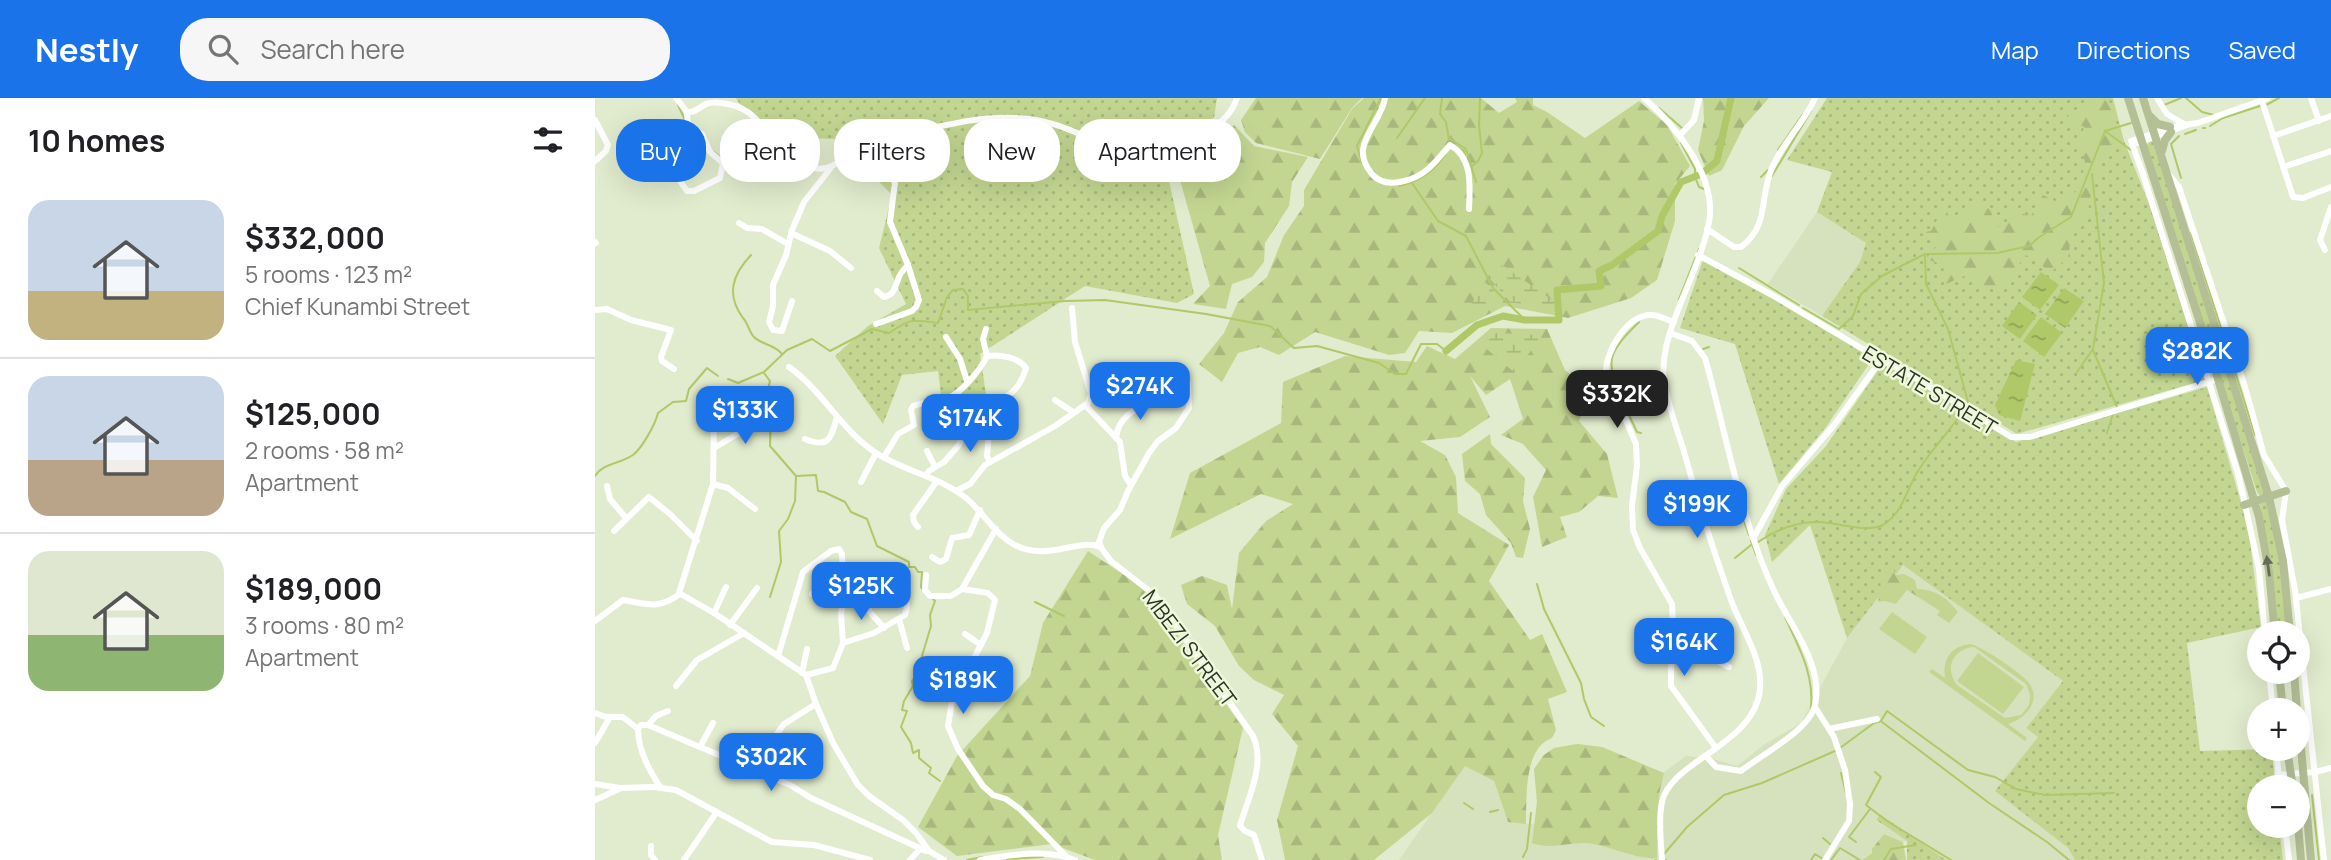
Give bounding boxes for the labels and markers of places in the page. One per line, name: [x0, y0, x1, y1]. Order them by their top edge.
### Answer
pin: $282K: [2148, 328, 2246, 387]
pin: $274K: [1091, 362, 1189, 422]
pin: $332K: [1568, 370, 1666, 430]
pin: $133K: [696, 386, 794, 446]
pin: $174K: [921, 394, 1019, 454]
pin: $199K: [1648, 480, 1746, 540]
pin: $125K: [812, 562, 910, 622]
pin: $164K: [1635, 618, 1733, 678]
pin: $189K: [914, 656, 1012, 716]
pin: $302K: [722, 734, 820, 793]

